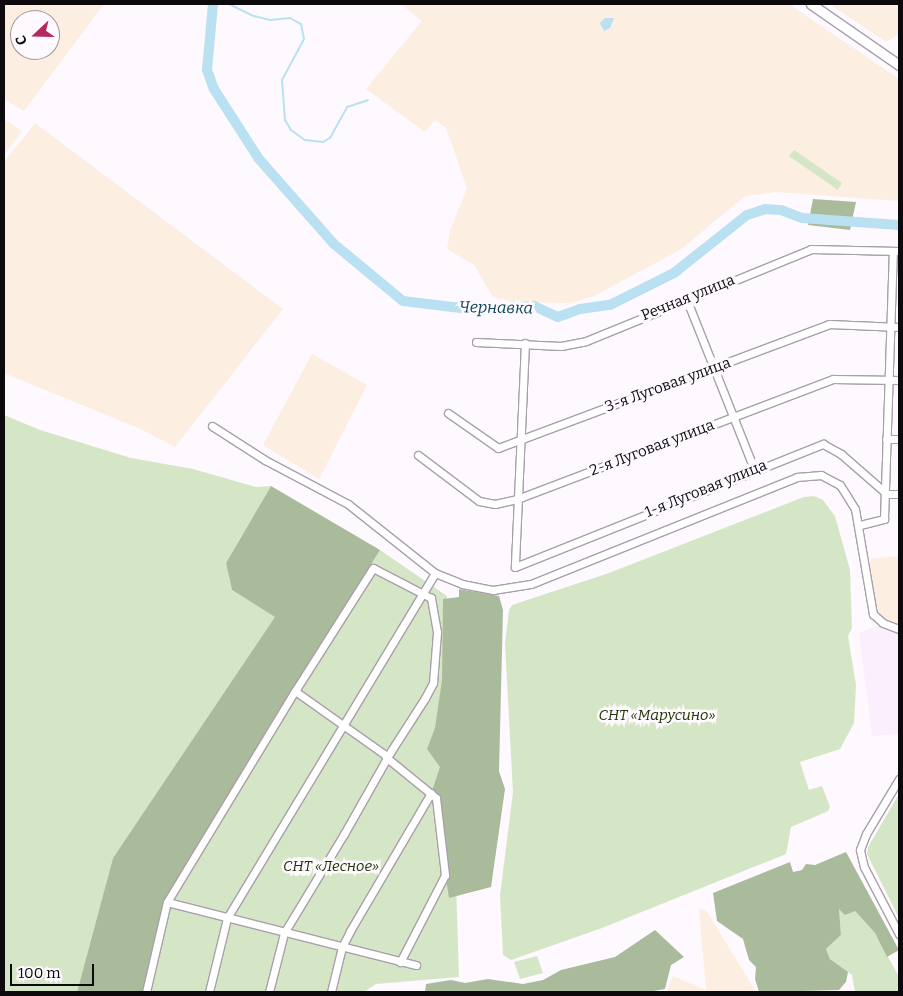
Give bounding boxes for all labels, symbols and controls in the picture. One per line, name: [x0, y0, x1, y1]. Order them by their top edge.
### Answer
north arrow: [10, 10, 60, 60]
text: С: [12, 33, 31, 47]
street label: Речная улица: [639, 271, 737, 325]
water label: Чернавка: [459, 298, 533, 318]
street label: 3-я Луговая улица: [603, 354, 733, 416]
street label: 2-я Луговая улица: [587, 416, 717, 480]
street label: 1-я Луговая улица: [642, 456, 770, 522]
park label: СНТ «Марусино»: [598, 707, 716, 725]
park label: СНТ «Лесное»: [283, 858, 379, 876]
scale bar: [12, 954, 96, 986]
text: 100 m: [18, 964, 61, 982]

